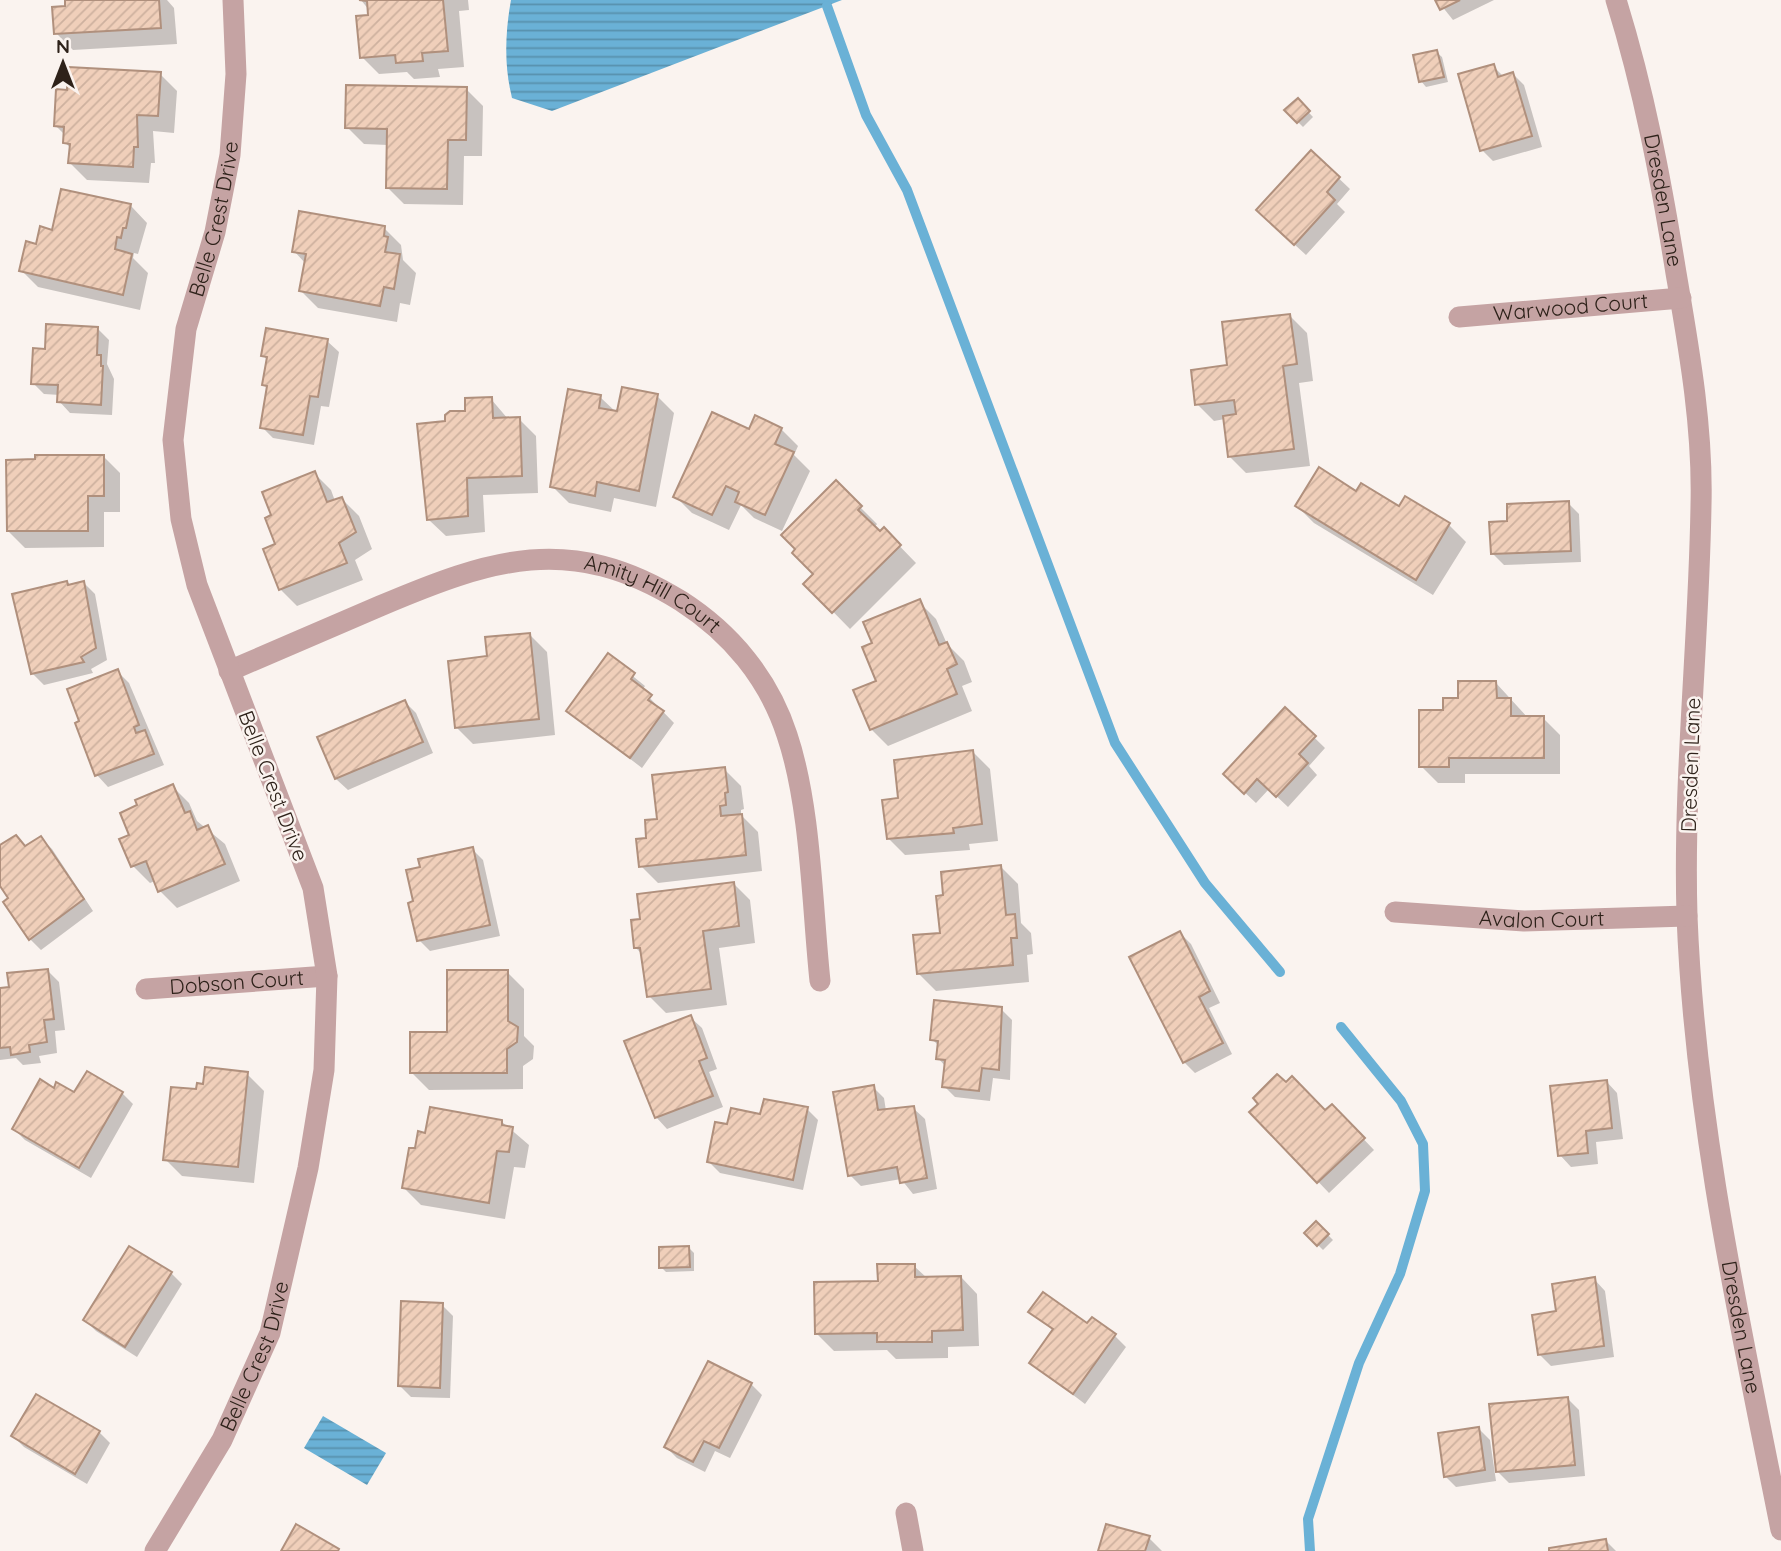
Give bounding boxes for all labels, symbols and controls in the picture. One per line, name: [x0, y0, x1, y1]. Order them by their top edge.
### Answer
north arrow: [28, 28, 98, 98]
text: N: [56, 34, 70, 58]
street label: Dresden Lane: [1639, 131, 1689, 269]
street label: Belle Crest Drive: [182, 140, 243, 300]
street label: Warwood Court: [1492, 287, 1649, 326]
street label: Amity Hill Court: [582, 548, 727, 638]
street label: Dresden Lane: [1675, 697, 1705, 833]
street label: Belle Crest Drive: [233, 707, 315, 865]
street label: Avalon Court: [1478, 904, 1605, 933]
street label: Dobson Court: [169, 964, 305, 999]
street label: Dresden Lane: [1716, 1259, 1767, 1396]
street label: Belle Crest Drive: [214, 1279, 294, 1435]

